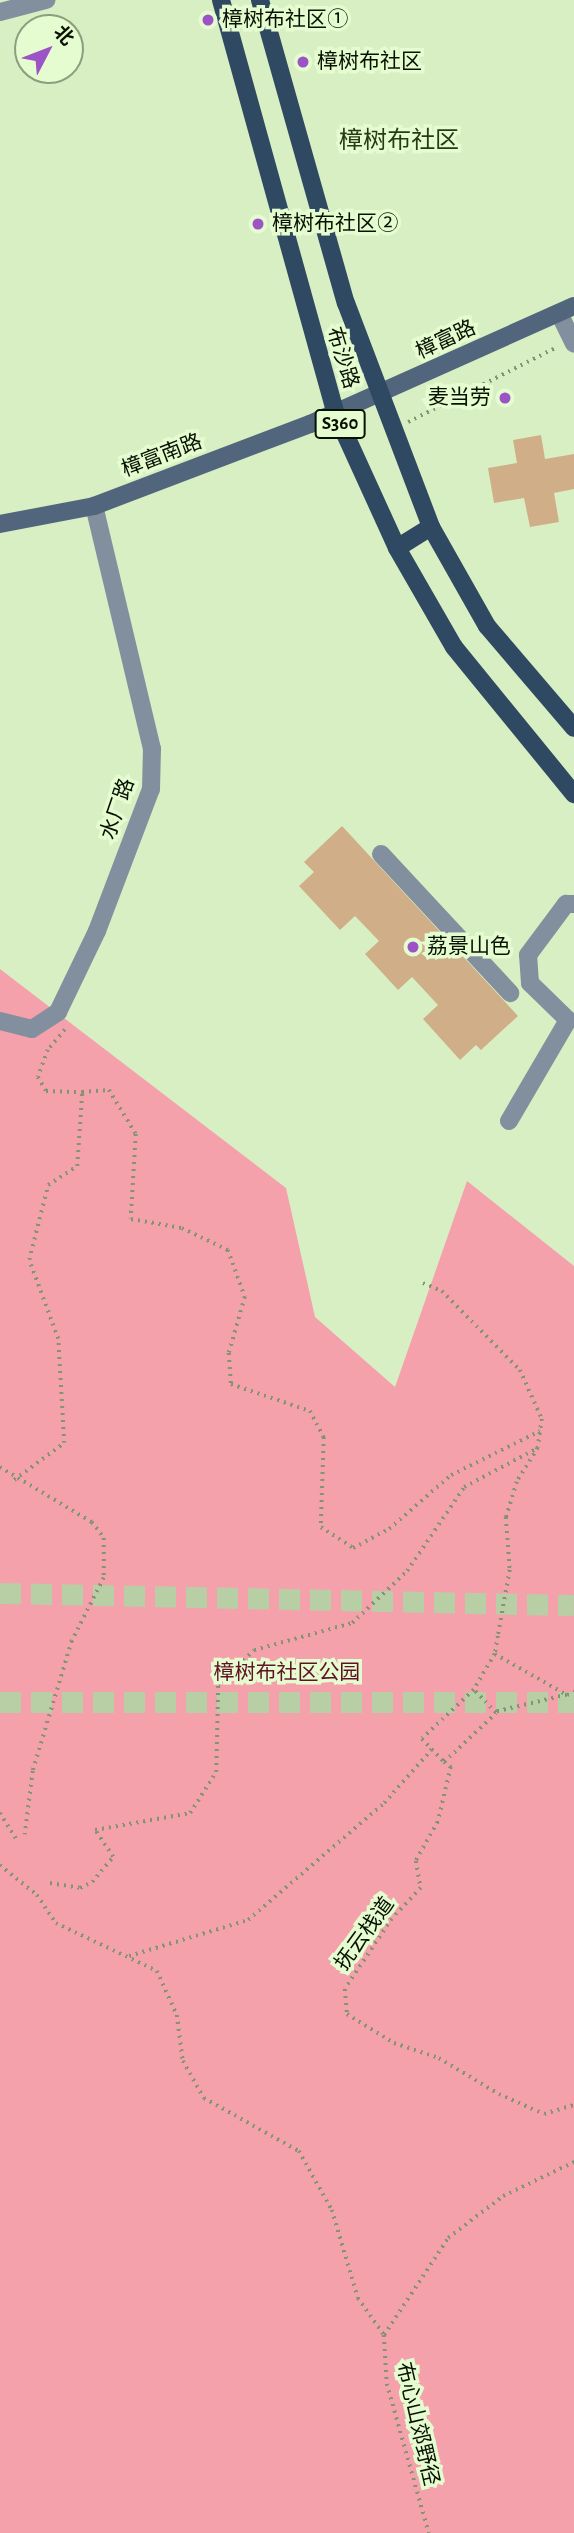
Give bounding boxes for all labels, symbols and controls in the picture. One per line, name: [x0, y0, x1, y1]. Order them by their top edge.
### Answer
place label: 樟树布社区①: [222, 7, 348, 33]
marker: 樟树布社区①: [200, 12, 216, 28]
north arrow: [14, 14, 84, 84]
text: 北: [50, 23, 77, 49]
place label: 樟树布社区: [317, 49, 422, 75]
marker: 樟树布社区: [295, 54, 311, 70]
district label: 樟树布社区: [339, 128, 459, 156]
place label: 樟树布社区②: [272, 211, 398, 237]
marker: 樟树布社区②: [250, 216, 266, 232]
street label: 樟富路: [412, 315, 480, 365]
street label: 布沙路: [321, 324, 363, 392]
place label: 麦当劳: [428, 385, 491, 411]
marker: 麦当劳: [497, 390, 513, 406]
road number: S360: [314, 408, 366, 440]
street label: 樟富南路: [118, 429, 206, 483]
street label: 水厂路: [96, 775, 140, 843]
place label: 荔景山色: [427, 934, 511, 960]
marker: 荔景山色: [405, 939, 421, 955]
park label: 樟树布社区公园: [214, 1660, 360, 1686]
street label: 抚云栈道: [330, 1893, 400, 1975]
street label: 布心山郊野径: [391, 2360, 443, 2488]

